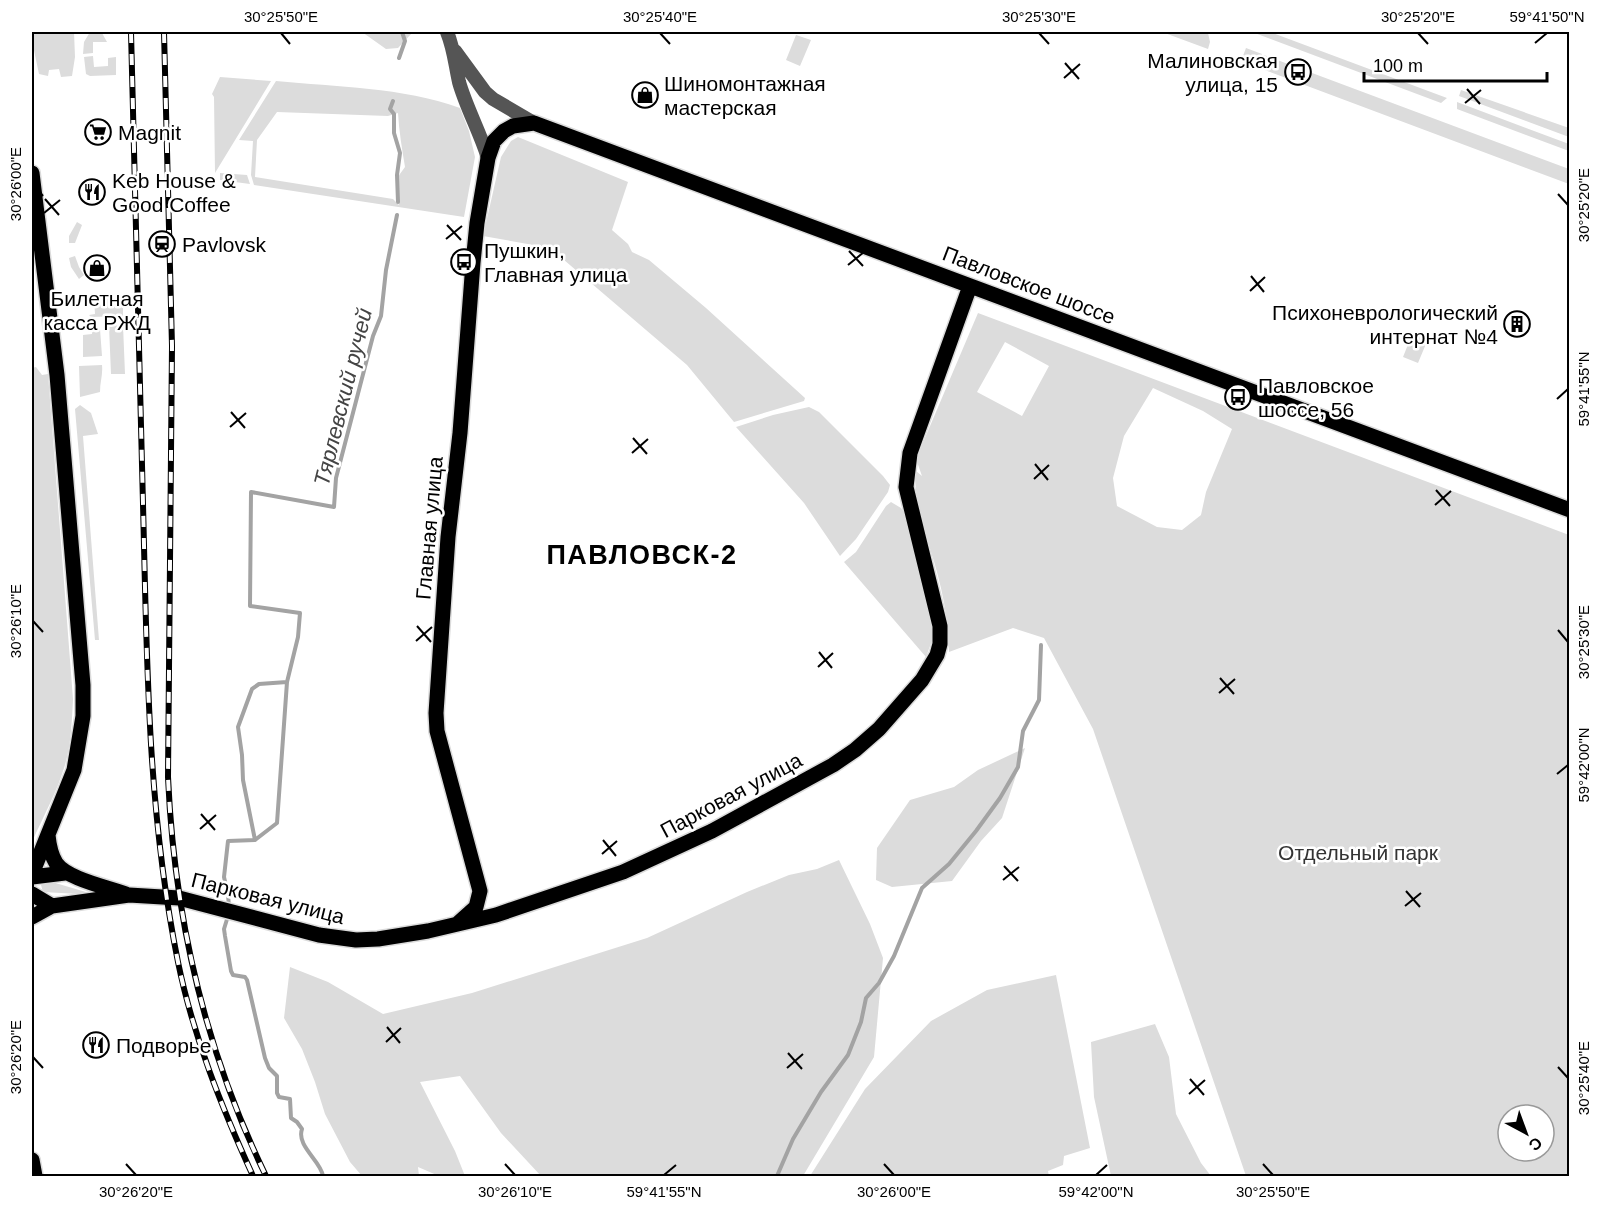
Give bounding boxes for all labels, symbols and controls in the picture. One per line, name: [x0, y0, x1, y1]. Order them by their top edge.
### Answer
text: 30°25'50"E: [244, 8, 318, 25]
text: 30°25'40"E: [623, 8, 697, 25]
text: 30°25'30"E: [1002, 8, 1076, 25]
text: 30°25'20"E: [1381, 8, 1455, 25]
text: 59°41'50"N: [1509, 8, 1585, 25]
scale bar: [1364, 45, 1547, 83]
place label: Малиновская улица, 15: [1147, 49, 1278, 96]
text: 100 m: [1373, 56, 1423, 76]
bus stop icon: Малиновская улица, 15: [1283, 57, 1313, 87]
place label: Шиномонтажная мастерская: [664, 72, 826, 119]
shop icon: Шиномонтажная мастерская: [630, 80, 660, 110]
supermarket icon: Magnit: [83, 117, 113, 147]
place label: Magnit: [118, 121, 181, 144]
text: 30°26'00"E: [7, 147, 24, 221]
text: 30°25'20"E: [1575, 168, 1592, 242]
place label: Keb House & Good Coffee: [112, 169, 236, 216]
restaurant icon: Keb House & Good Coffee: [77, 177, 107, 207]
station icon: Pavlovsk: [147, 229, 177, 259]
place label: Pavlovsk: [182, 233, 267, 256]
place label: Пушкин, Главная улица: [484, 239, 628, 286]
street label: Павловское шоссе: [940, 241, 1118, 329]
bus stop icon: Пушкин, Главная улица: [449, 247, 479, 277]
shop icon: Билетная касса РЖД: [82, 253, 112, 283]
place label: Билетная касса РЖД: [43, 287, 151, 334]
place label: Психоневрологический интернат №4: [1272, 301, 1498, 348]
water label: Тярлевский ручей: [309, 306, 377, 488]
building icon: Психоневрологический интернат №4: [1502, 309, 1532, 339]
text: 59°41'55"N: [1575, 351, 1592, 427]
place label: Павловское шоссе, 56: [1258, 374, 1374, 421]
bus stop icon: Павловское шоссе, 56: [1223, 382, 1253, 412]
street label: Главная улица: [411, 455, 447, 600]
district label: ПАВЛОВСК-2: [546, 540, 738, 570]
text: 30°26'10"E: [7, 584, 24, 658]
text: 30°25'30"E: [1575, 605, 1592, 679]
text: 59°42'00"N: [1575, 727, 1592, 803]
street label: Парковая улица: [656, 748, 806, 842]
park label: Отдельный парк: [1278, 841, 1439, 864]
street label: Парковая улица: [189, 868, 347, 928]
text: 30°26'20"E: [7, 1020, 24, 1094]
restaurant icon: Подворье: [81, 1030, 111, 1060]
place label: Подворье: [116, 1034, 211, 1057]
text: 30°25'40"E: [1575, 1041, 1592, 1115]
north arrow: [1496, 1103, 1556, 1163]
text: С: [1525, 1134, 1545, 1154]
text: 30°26'20"E: [99, 1183, 173, 1200]
text: 30°26'10"E: [478, 1183, 552, 1200]
text: 59°41'55"N: [626, 1183, 702, 1200]
text: 30°26'00"E: [857, 1183, 931, 1200]
text: 59°42'00"N: [1058, 1183, 1134, 1200]
text: 30°25'50"E: [1236, 1183, 1310, 1200]

